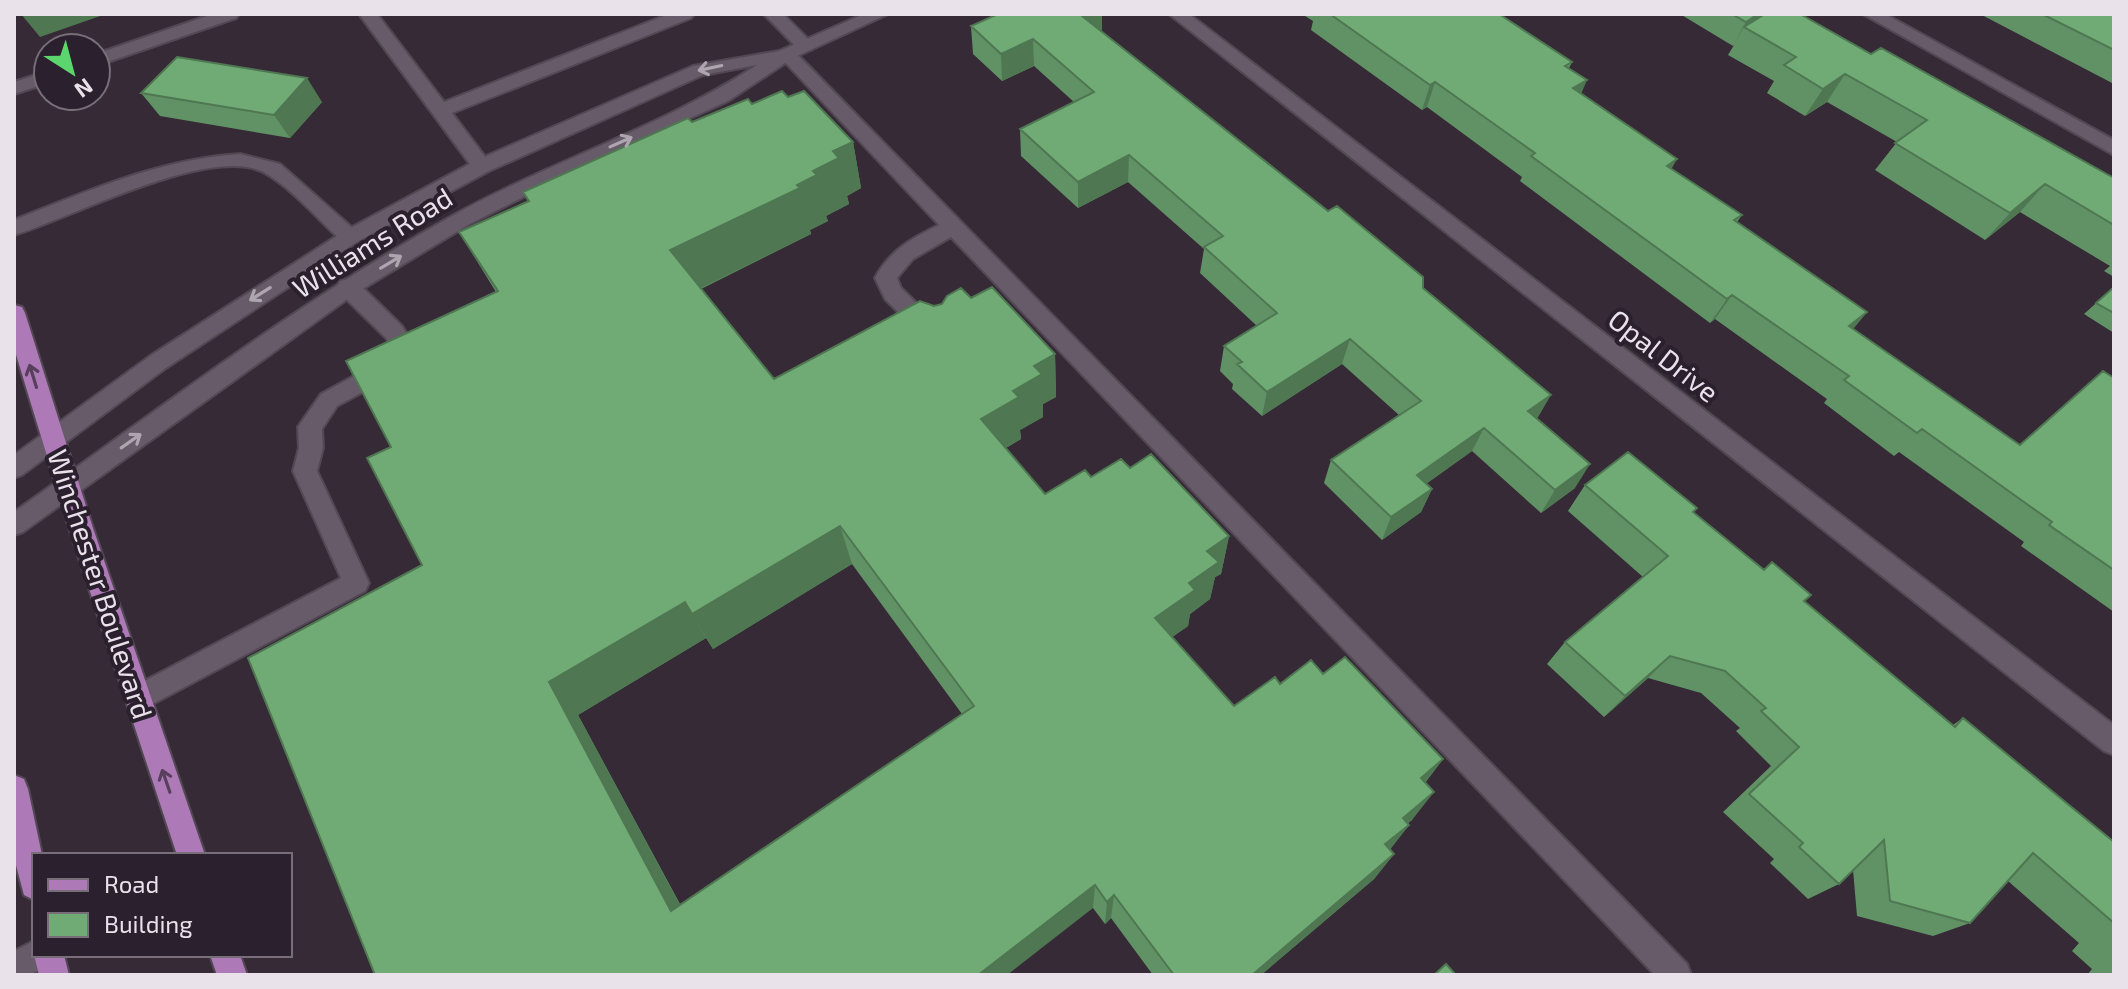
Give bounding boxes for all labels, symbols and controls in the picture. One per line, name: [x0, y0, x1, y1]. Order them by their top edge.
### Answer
north arrow: [32, 32, 112, 112]
one-way arrow: [698, 62, 723, 77]
text: N: [70, 74, 98, 104]
one-way arrow: [609, 133, 633, 148]
street label: Williams Road: [286, 179, 458, 305]
one-way arrow: [379, 254, 402, 270]
one-way arrow: [249, 286, 272, 302]
street label: Opal Drive: [1602, 301, 1726, 409]
one-way arrow: [25, 363, 40, 389]
one-way arrow: [120, 433, 142, 450]
street label: Winchester Boulevard: [41, 445, 161, 723]
one-way arrow: [158, 769, 173, 794]
legend: [32, 853, 292, 957]
text: Road: [104, 869, 159, 898]
text: Building: [104, 909, 193, 938]

